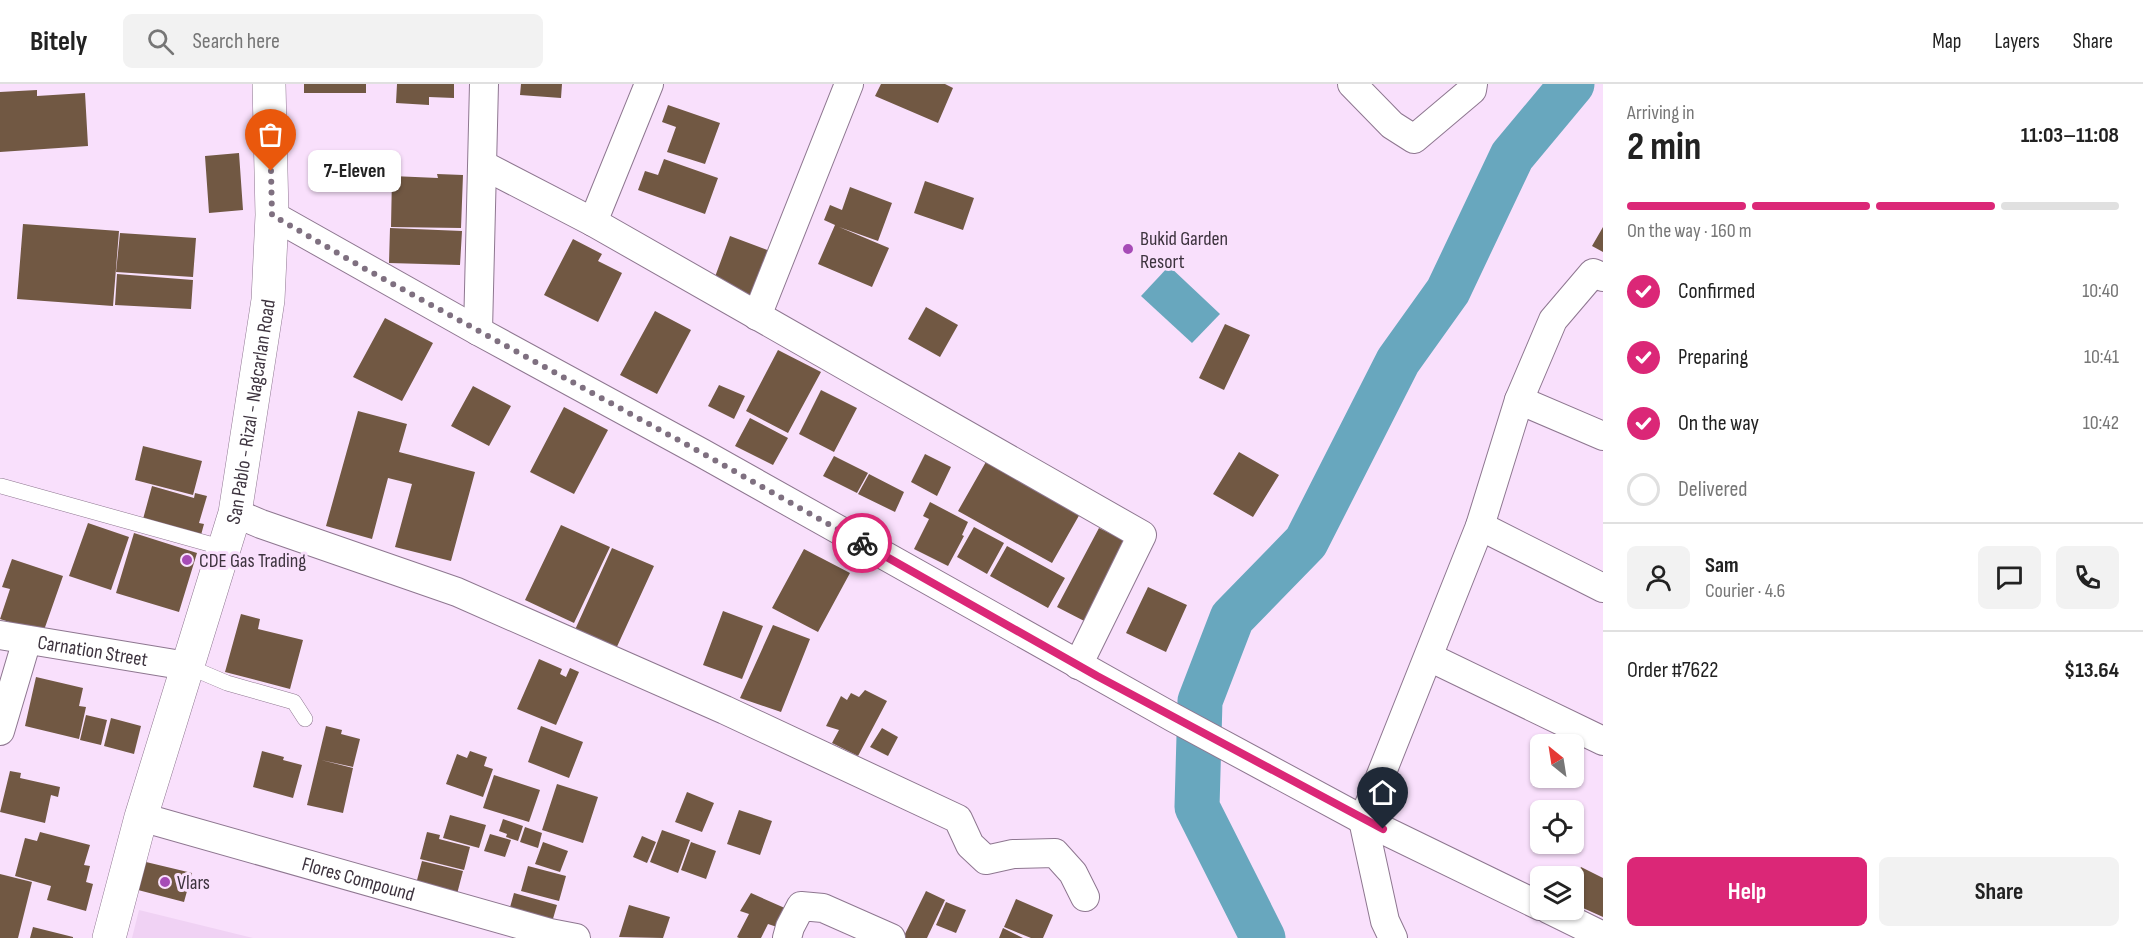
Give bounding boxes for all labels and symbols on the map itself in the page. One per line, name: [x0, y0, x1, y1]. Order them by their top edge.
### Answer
pin: [245, 109, 296, 171]
callout: 7-Eleven: [307, 150, 400, 192]
place label: Bukid Garden Resort: [1140, 227, 1228, 274]
marker: Bukid Garden Resort: [1121, 242, 1135, 256]
street label: San Pablo - Rizal - Nagcarlan Road: [221, 298, 281, 527]
courier: [832, 513, 892, 573]
place label: CDE Gas Trading: [199, 549, 306, 573]
marker: CDE Gas Trading: [180, 553, 194, 567]
street label: Carnation Street: [36, 630, 149, 672]
north arrow: [1530, 734, 1584, 788]
pin: [1357, 767, 1408, 829]
street label: Flores Compound: [299, 852, 417, 907]
place label: Vlars: [177, 871, 210, 895]
marker: Vlars: [158, 875, 172, 889]

